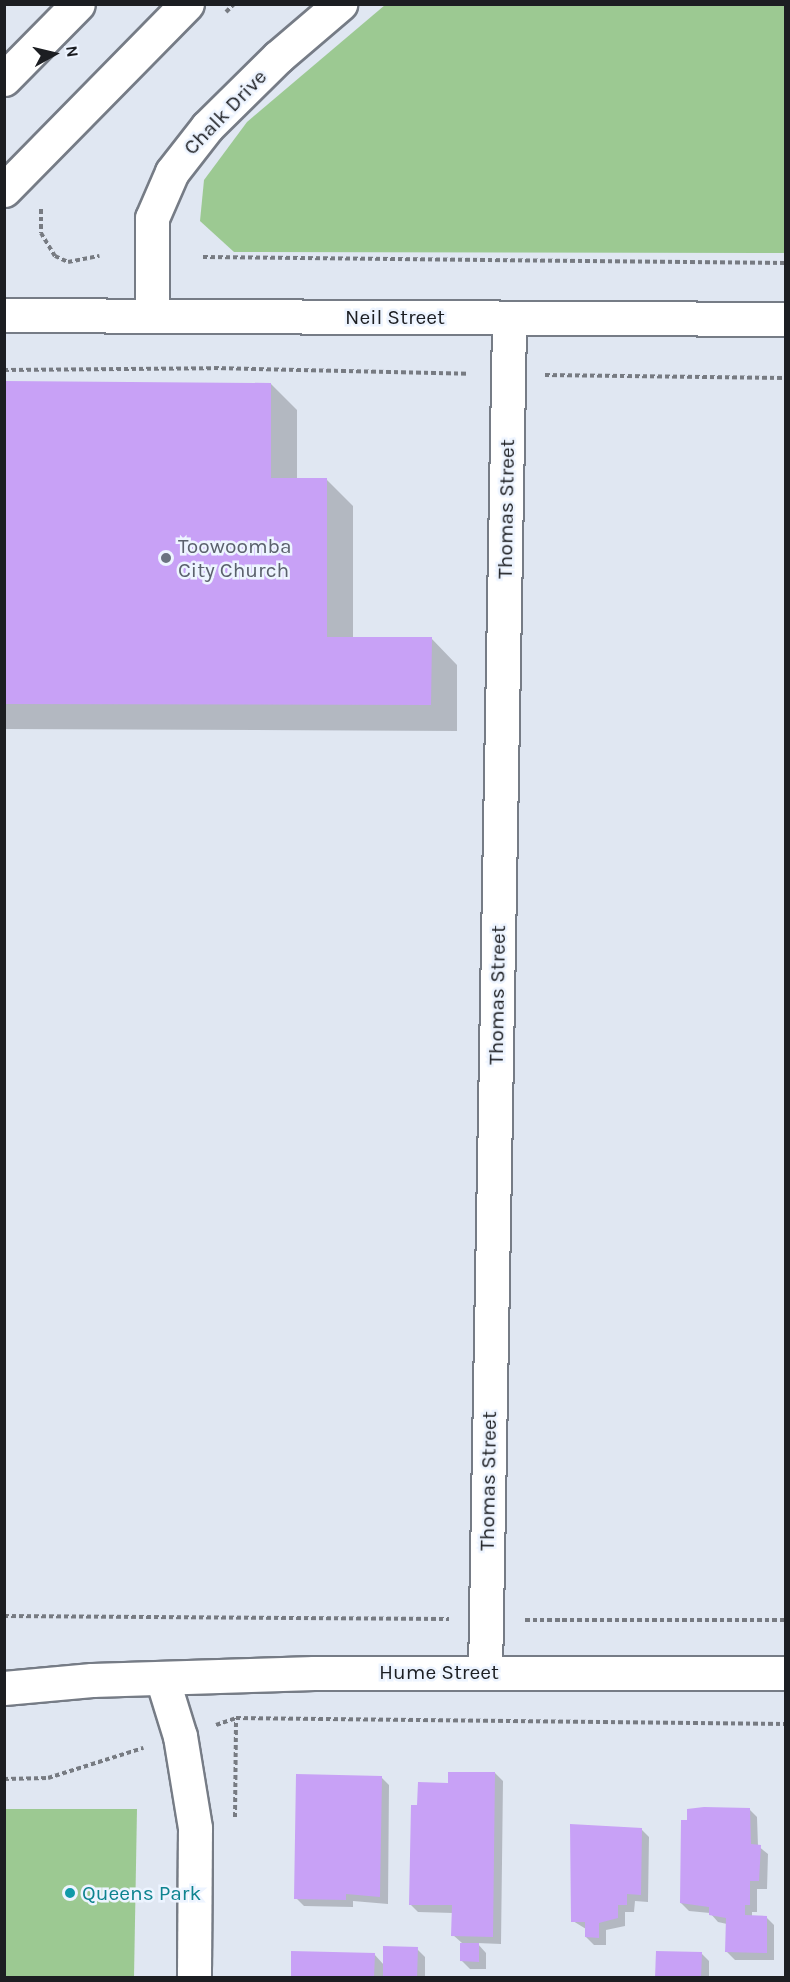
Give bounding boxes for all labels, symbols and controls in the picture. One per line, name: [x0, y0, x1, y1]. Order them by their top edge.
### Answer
north arrow: [24, 24, 84, 84]
text: N: [62, 44, 83, 58]
street label: Chalk Drive: [178, 64, 272, 160]
street label: Neil Street: [345, 304, 445, 330]
street label: Thomas Street: [492, 439, 520, 579]
place label: Toowoomba City Church: [178, 533, 292, 583]
marker: Toowoomba City Church: [159, 551, 173, 565]
street label: Thomas Street: [483, 925, 511, 1065]
street label: Thomas Street: [474, 1411, 502, 1551]
street label: Hume Street: [379, 1659, 499, 1685]
place label: Queens Park: [82, 1880, 201, 1906]
marker: Queens Park: [63, 1886, 77, 1900]

